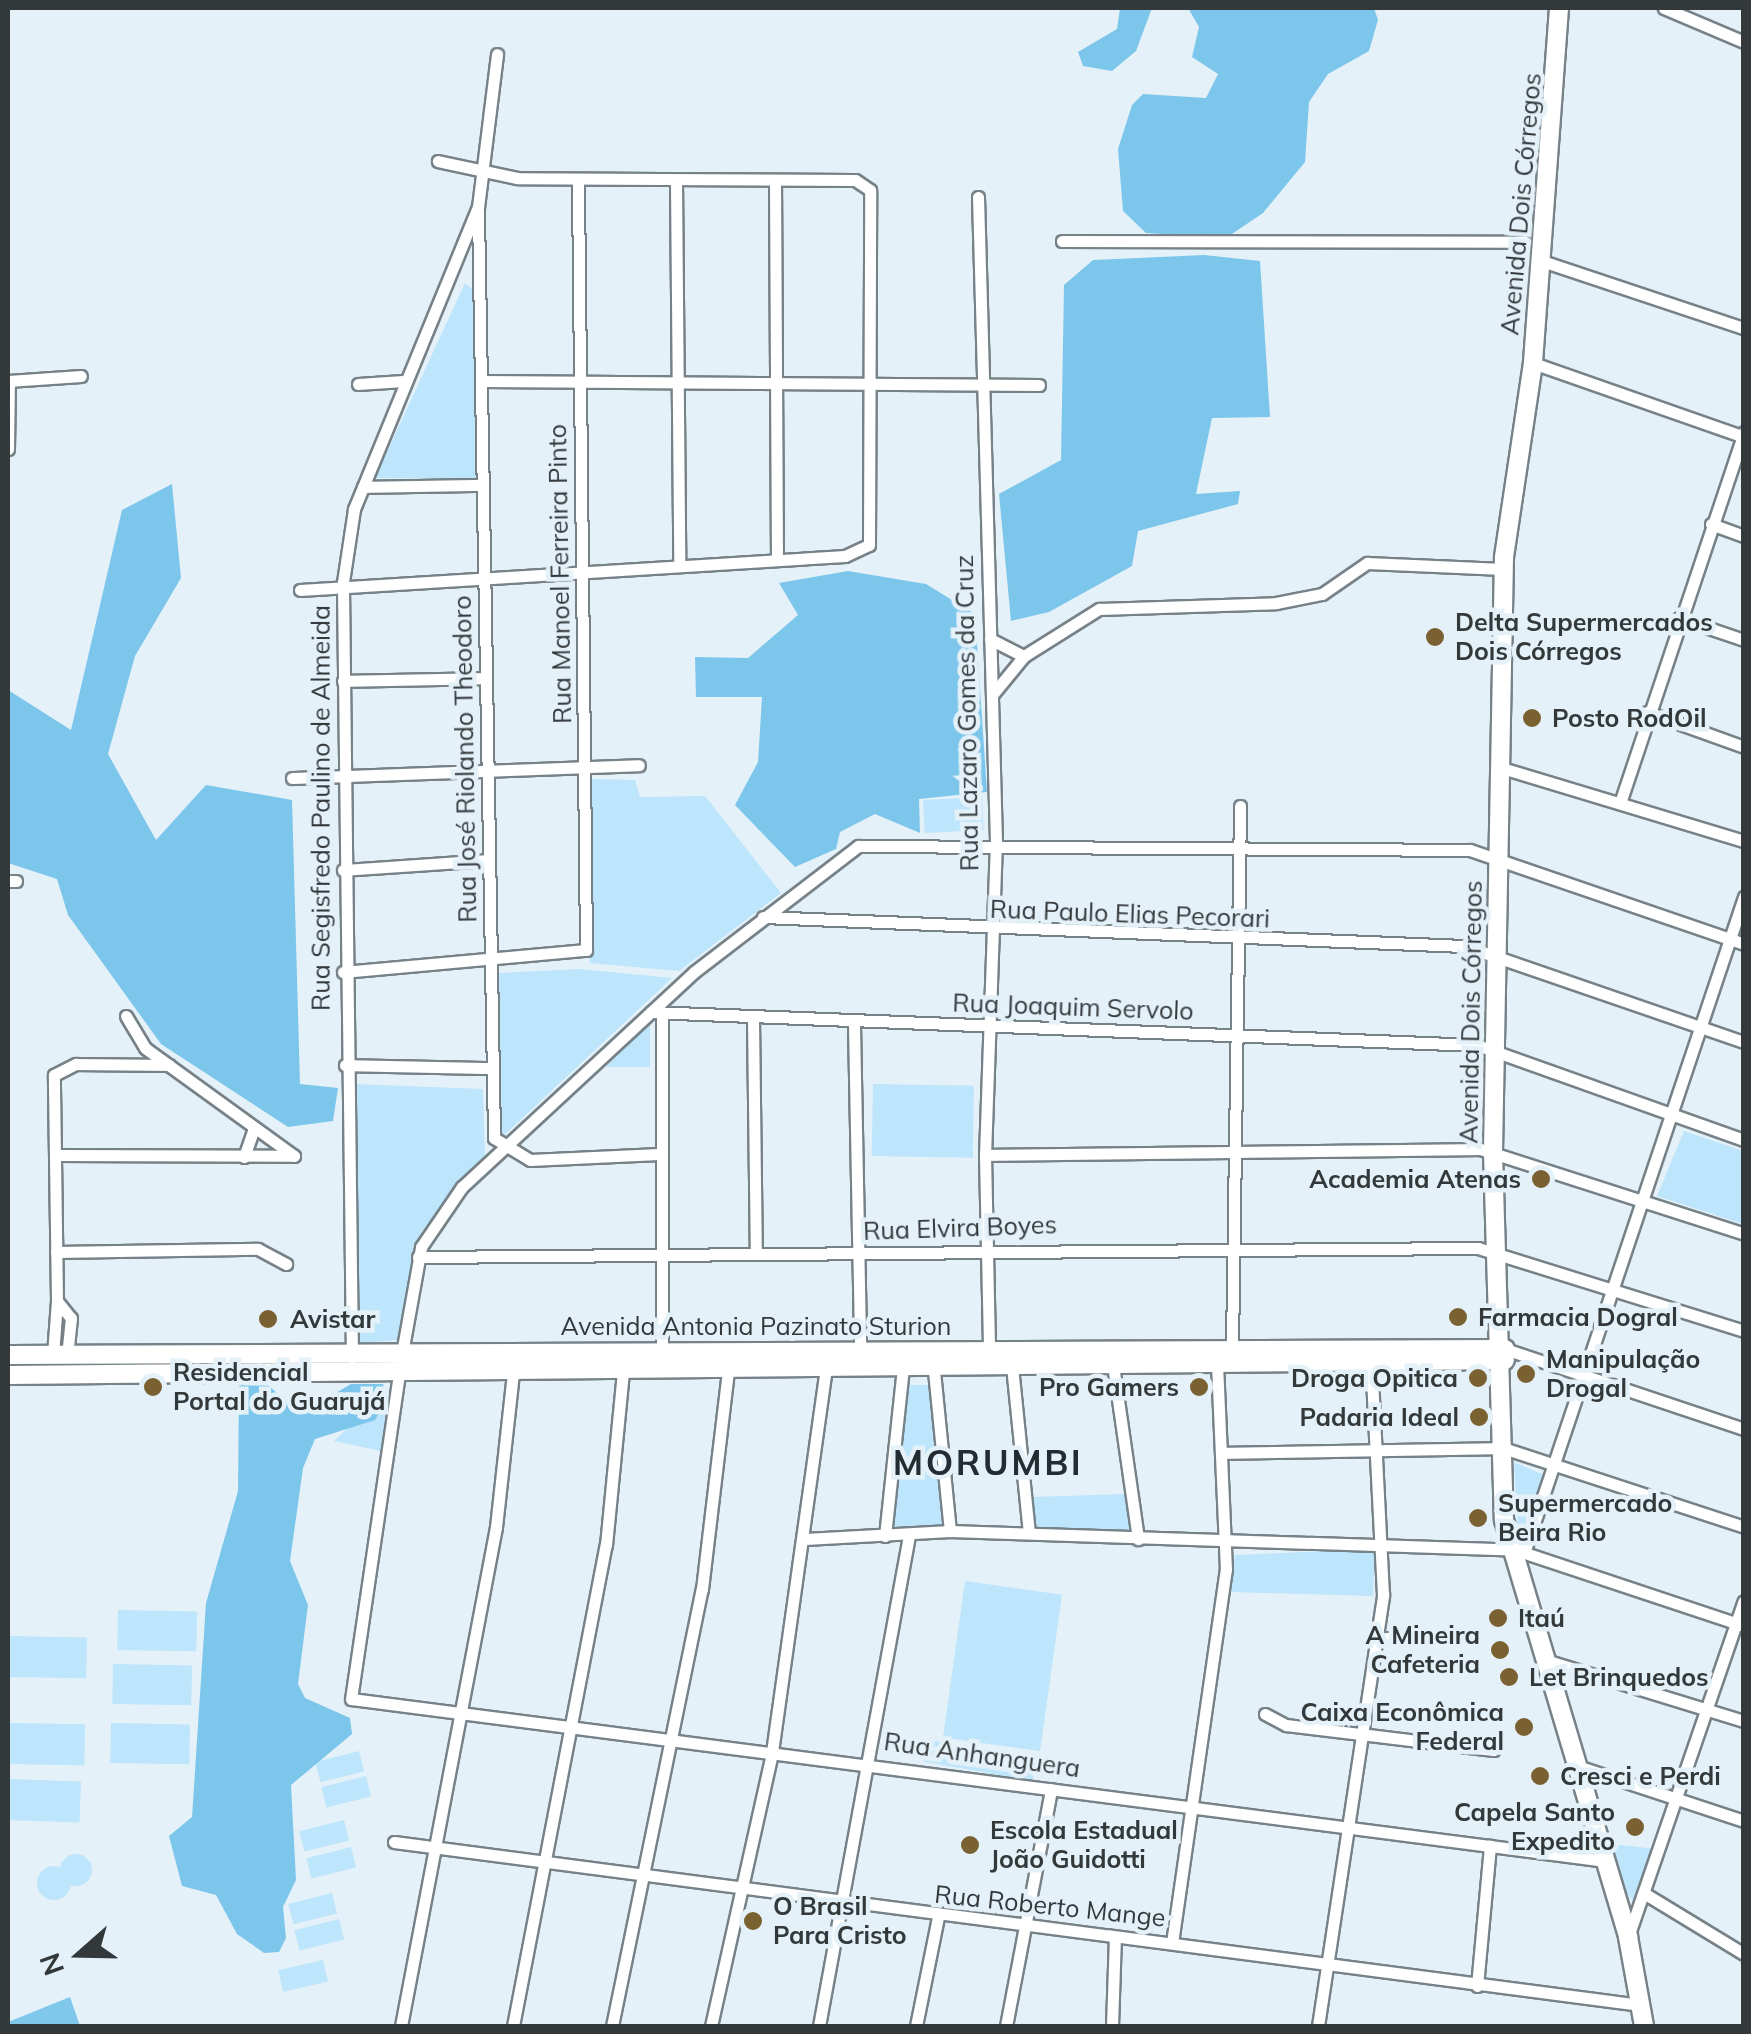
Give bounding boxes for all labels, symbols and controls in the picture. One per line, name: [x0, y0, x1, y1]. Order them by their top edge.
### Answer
street label: Avenida Dois Córregos: [1495, 72, 1547, 336]
street label: Rua Manoel Ferreira Pinto: [542, 424, 578, 724]
street label: Rua Lazaro Gomes da Cruz: [949, 554, 985, 872]
street label: Rua José Riolando Theodoro: [447, 595, 483, 923]
street label: Rua Segisfredo Paulino de Almeida: [306, 605, 336, 1011]
place label: Delta Supermercados Dois Córregos: [1455, 608, 1713, 667]
marker: Delta Supermercados Dois Córregos: [1424, 626, 1446, 648]
place label: Posto RodOil: [1552, 703, 1706, 733]
marker: Posto RodOil: [1521, 707, 1543, 729]
street label: Avenida Dois Córregos: [1454, 880, 1488, 1144]
street label: Rua Paulo Elias Pecorari: [989, 894, 1271, 934]
street label: Rua Joaquim Servolo: [952, 988, 1194, 1026]
place label: Academia Atenas: [1309, 1164, 1521, 1194]
marker: Academia Atenas: [1530, 1168, 1552, 1190]
street label: Rua Elvira Boyes: [863, 1210, 1057, 1246]
place label: Farmacia Dogral: [1478, 1302, 1678, 1332]
place label: Avistar: [290, 1304, 375, 1334]
marker: Avistar: [255, 1306, 281, 1332]
marker: Farmacia Dogral: [1447, 1306, 1469, 1328]
street label: Avenida Antonia Pazinato Sturion: [561, 1311, 951, 1341]
place label: Manipulação Drogal: [1546, 1345, 1700, 1404]
place label: Residencial Portal do Guarujá: [173, 1358, 385, 1417]
place label: Droga Opitica: [1291, 1363, 1458, 1393]
marker: Manipulação Drogal: [1515, 1363, 1537, 1385]
marker: Droga Opitica: [1467, 1367, 1489, 1389]
place label: Pro Gamers: [1039, 1372, 1179, 1402]
marker: Residencial Portal do Guarujá: [142, 1376, 164, 1398]
marker: Pro Gamers: [1188, 1376, 1210, 1398]
place label: Padaria Ideal: [1299, 1402, 1459, 1432]
marker: Padaria Ideal: [1468, 1406, 1490, 1428]
district label: MORUMBI: [893, 1441, 1083, 1483]
place label: Supermercado Beira Rio: [1498, 1489, 1672, 1548]
marker: Supermercado Beira Rio: [1467, 1507, 1489, 1529]
place label: Itaú: [1518, 1603, 1565, 1633]
marker: Itaú: [1487, 1607, 1509, 1629]
place label: A Mineira Cafeteria: [1366, 1621, 1480, 1680]
marker: A Mineira Cafeteria: [1489, 1639, 1511, 1661]
place label: Let Brinquedos: [1529, 1662, 1708, 1692]
marker: Let Brinquedos: [1498, 1666, 1520, 1688]
place label: Caixa Econômica Federal: [1300, 1698, 1504, 1757]
marker: Caixa Econômica Federal: [1513, 1716, 1535, 1738]
street label: Rua Anhanguera: [882, 1726, 1082, 1784]
place label: Cresci e Perdi: [1560, 1761, 1721, 1791]
marker: Cresci e Perdi: [1529, 1765, 1551, 1787]
place label: Capela Santo Expedito: [1454, 1798, 1615, 1857]
place label: Escola Estadual João Guidotti: [990, 1816, 1178, 1875]
marker: Capela Santo Expedito: [1624, 1816, 1646, 1838]
marker: Escola Estadual João Guidotti: [959, 1834, 981, 1856]
street label: Rua Roberto Mange: [933, 1879, 1167, 1933]
place label: O Brasil Para Cristo: [773, 1892, 907, 1951]
north arrow: [30, 1904, 130, 2004]
marker: O Brasil Para Cristo: [742, 1910, 764, 1932]
text: N: [31, 1949, 71, 1980]

